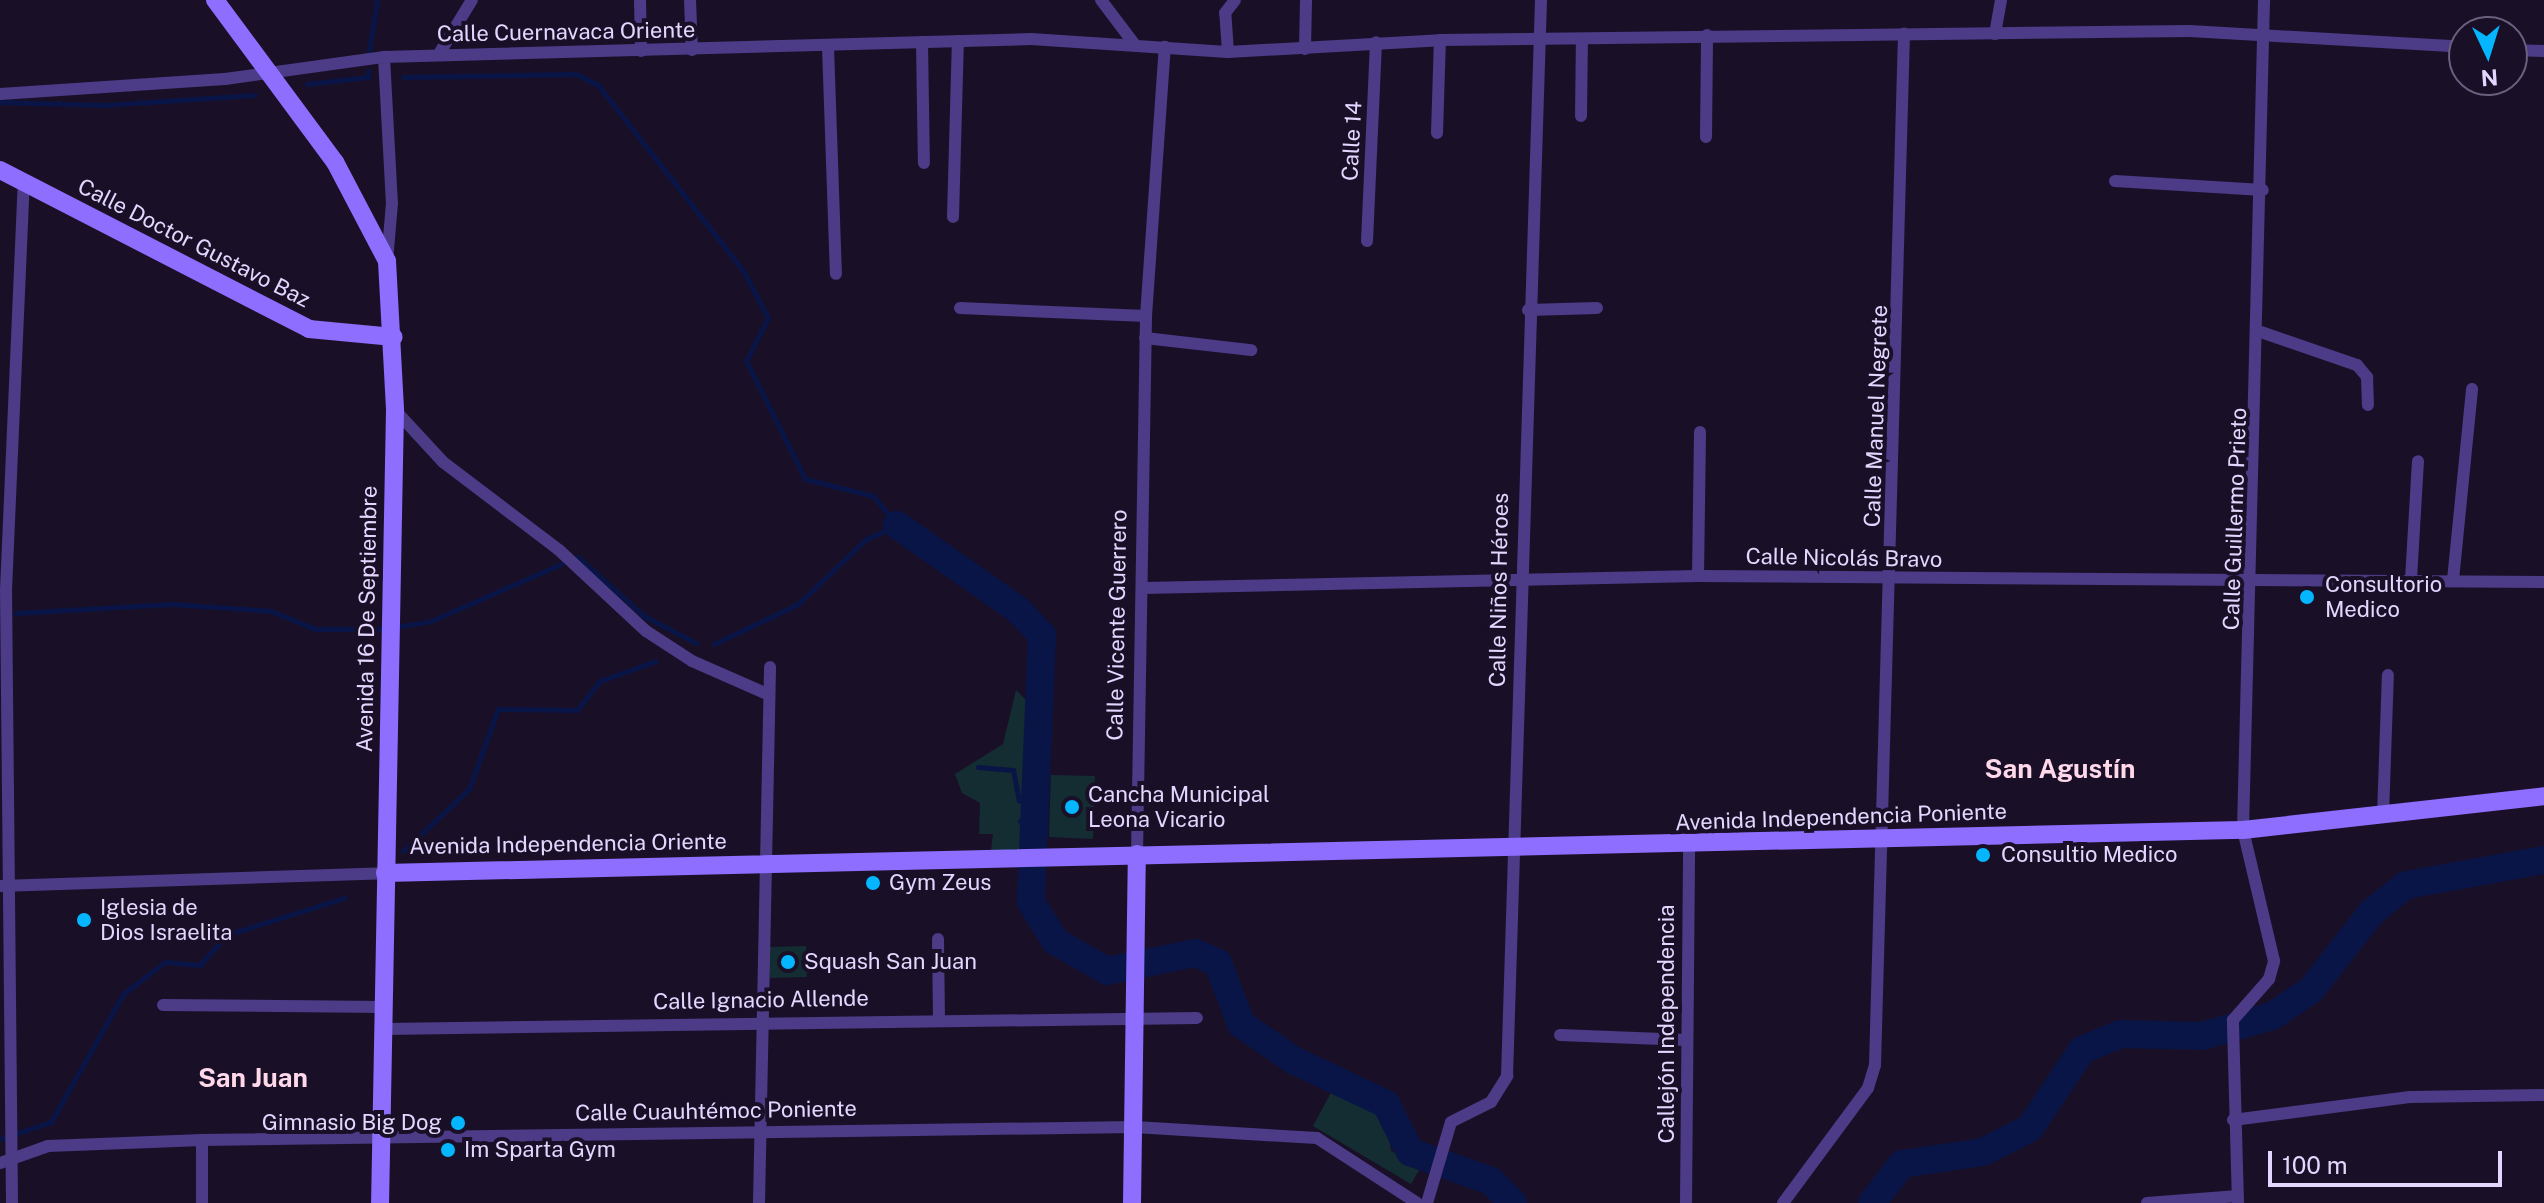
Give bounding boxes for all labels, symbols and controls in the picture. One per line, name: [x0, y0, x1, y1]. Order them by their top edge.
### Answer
north arrow: [2448, 16, 2528, 96]
street label: Calle Cuernavaca Oriente: [436, 17, 696, 47]
text: N: [2480, 64, 2499, 92]
street label: Calle 14: [1337, 100, 1367, 182]
street label: Calle Doctor Gustavo Baz: [73, 173, 315, 313]
street label: Calle Manuel Negrete: [1859, 304, 1893, 528]
street label: Calle Guillermo Prieto: [2218, 407, 2252, 631]
street label: Avenida 16 De Septiembre: [351, 485, 383, 753]
street label: Calle Niños Héroes: [1484, 492, 1514, 688]
street label: Calle Vicente Guerrero: [1102, 509, 1132, 741]
street label: Calle Nicolás Bravo: [1745, 543, 1943, 573]
place label: Consultorio Medico: [2325, 571, 2442, 622]
marker: Consultorio Medico: [2296, 586, 2318, 608]
district label: San Agustín: [1985, 753, 2135, 785]
place label: Cancha Municipal Leona Vicario: [1088, 781, 1270, 832]
marker: Cancha Municipal Leona Vicario: [1063, 798, 1081, 816]
street label: Avenida Independencia Poniente: [1675, 798, 2007, 836]
street label: Avenida Independencia Oriente: [409, 828, 727, 860]
place label: Consultio Medico: [2001, 842, 2178, 868]
marker: Consultio Medico: [1972, 844, 1994, 866]
place label: Gym Zeus: [889, 870, 991, 896]
marker: Gym Zeus: [864, 874, 882, 892]
place label: Iglesia de Dios Israelita: [100, 894, 232, 946]
street label: Callejón Independencia: [1654, 905, 1680, 1143]
marker: Iglesia de Dios Israelita: [75, 911, 93, 929]
place label: Squash San Juan: [804, 949, 977, 975]
marker: Squash San Juan: [779, 953, 797, 971]
street label: Calle Ignacio Allende: [653, 985, 869, 1015]
district label: San Juan: [198, 1062, 308, 1094]
street label: Calle Cuauhtémoc Poniente: [575, 1095, 857, 1127]
place label: Gimnasio Big Dog: [262, 1110, 442, 1136]
marker: Gimnasio Big Dog: [449, 1114, 467, 1132]
scale bar: [2272, 1135, 2506, 1185]
place label: Im Sparta Gym: [464, 1137, 616, 1163]
marker: Im Sparta Gym: [439, 1141, 457, 1159]
text: 100 m: [2282, 1151, 2348, 1179]

